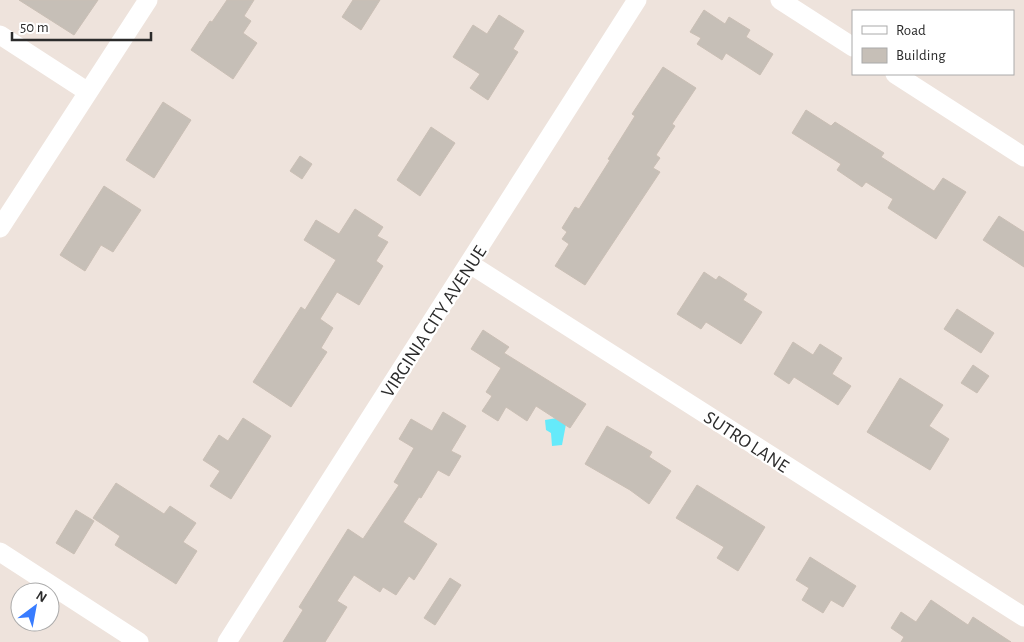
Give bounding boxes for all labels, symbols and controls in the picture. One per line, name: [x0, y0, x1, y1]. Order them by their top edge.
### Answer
scale bar: [12, 10, 151, 42]
legend: [852, 10, 1014, 75]
text: 50 m: [20, 20, 49, 35]
text: Road: [896, 23, 926, 38]
text: Building: [896, 48, 946, 63]
street label: VIRGINIA CITY AVENUE: [378, 243, 490, 401]
street label: SUTRO LANE: [700, 408, 792, 477]
north arrow: [10, 582, 60, 632]
text: N: [34, 588, 49, 605]

